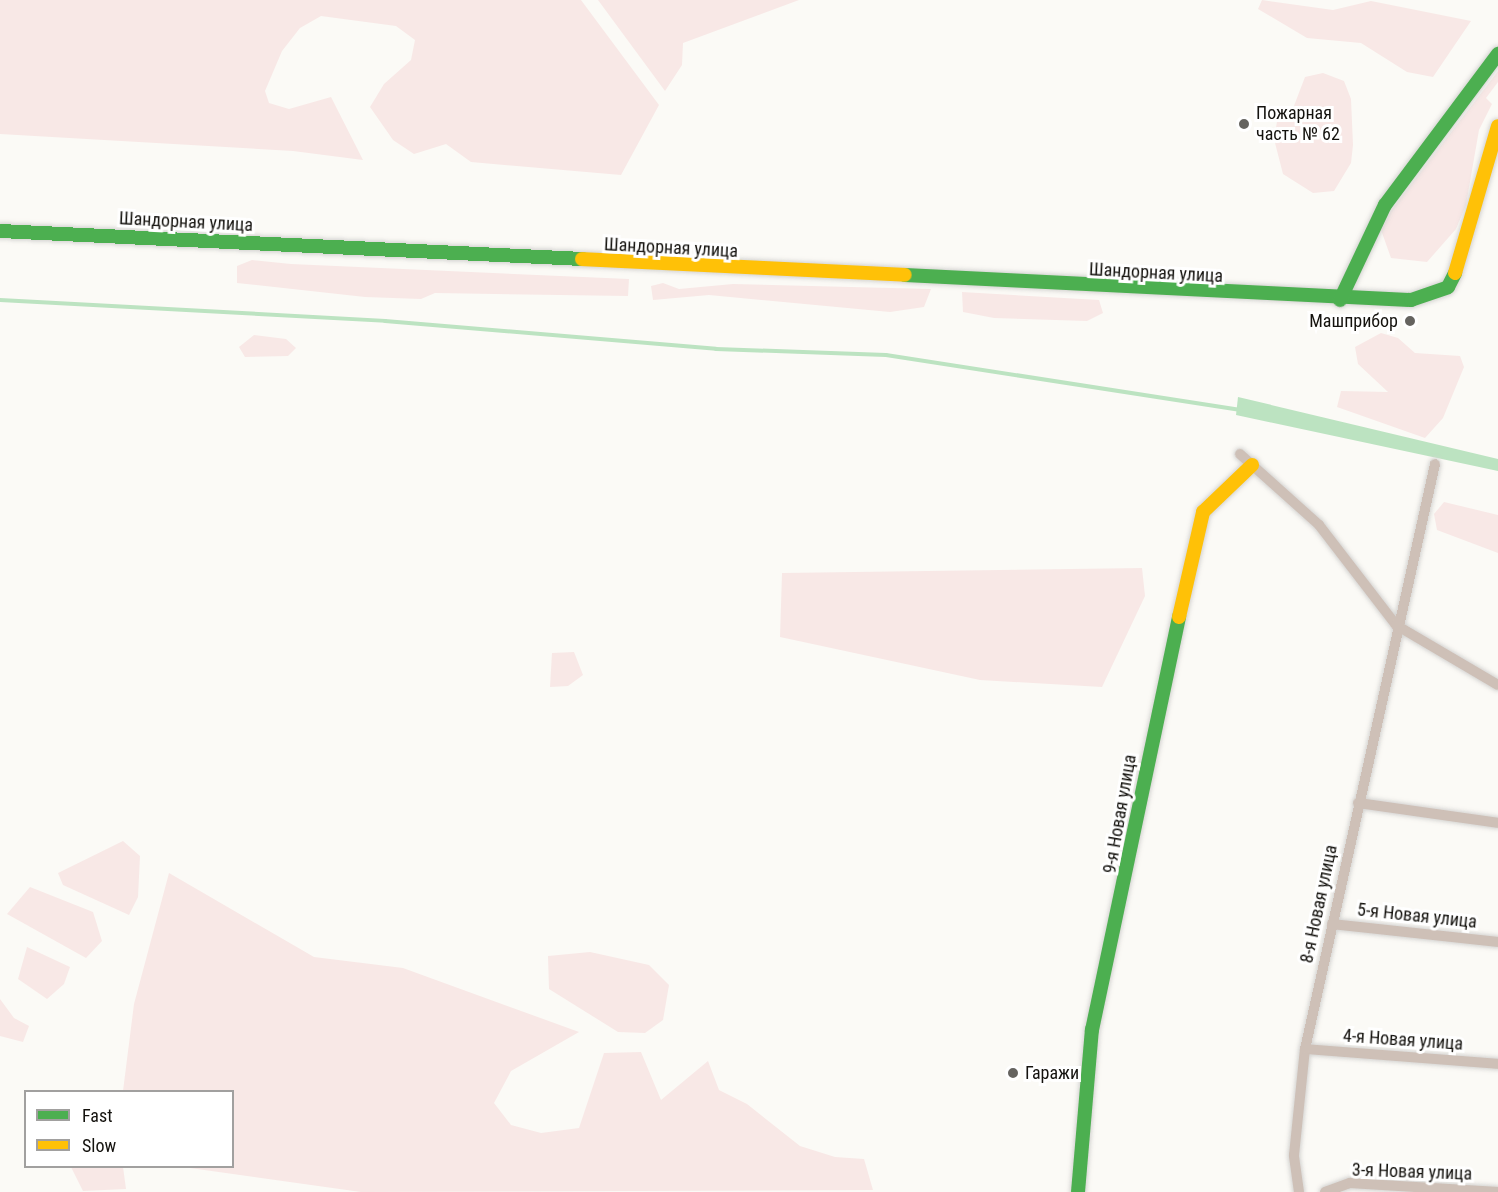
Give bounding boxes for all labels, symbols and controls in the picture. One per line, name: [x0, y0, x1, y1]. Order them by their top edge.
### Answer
place label: Пожарная часть № 62: [1256, 103, 1340, 146]
marker: Пожарная часть № 62: [1237, 117, 1251, 131]
street label: Шандорная улица: [118, 208, 254, 236]
street label: Шандорная улица: [603, 234, 739, 262]
street label: Шандорная улица: [1088, 259, 1224, 287]
place label: Машприбор: [1309, 310, 1398, 332]
marker: Машприбор: [1403, 314, 1417, 328]
street label: 9-я Новая улица: [1099, 753, 1141, 875]
street label: 8-я Новая улица: [1296, 843, 1342, 965]
street label: 5-я Новая улица: [1356, 899, 1478, 933]
street label: 4-я Новая улица: [1342, 1025, 1464, 1055]
place label: Гаражи: [1025, 1062, 1079, 1084]
marker: Гаражи: [1006, 1066, 1020, 1080]
legend: [24, 1090, 234, 1168]
text: Fast: [82, 1105, 113, 1126]
text: Slow: [82, 1135, 116, 1156]
street label: 3-я Новая улица: [1351, 1159, 1473, 1185]

